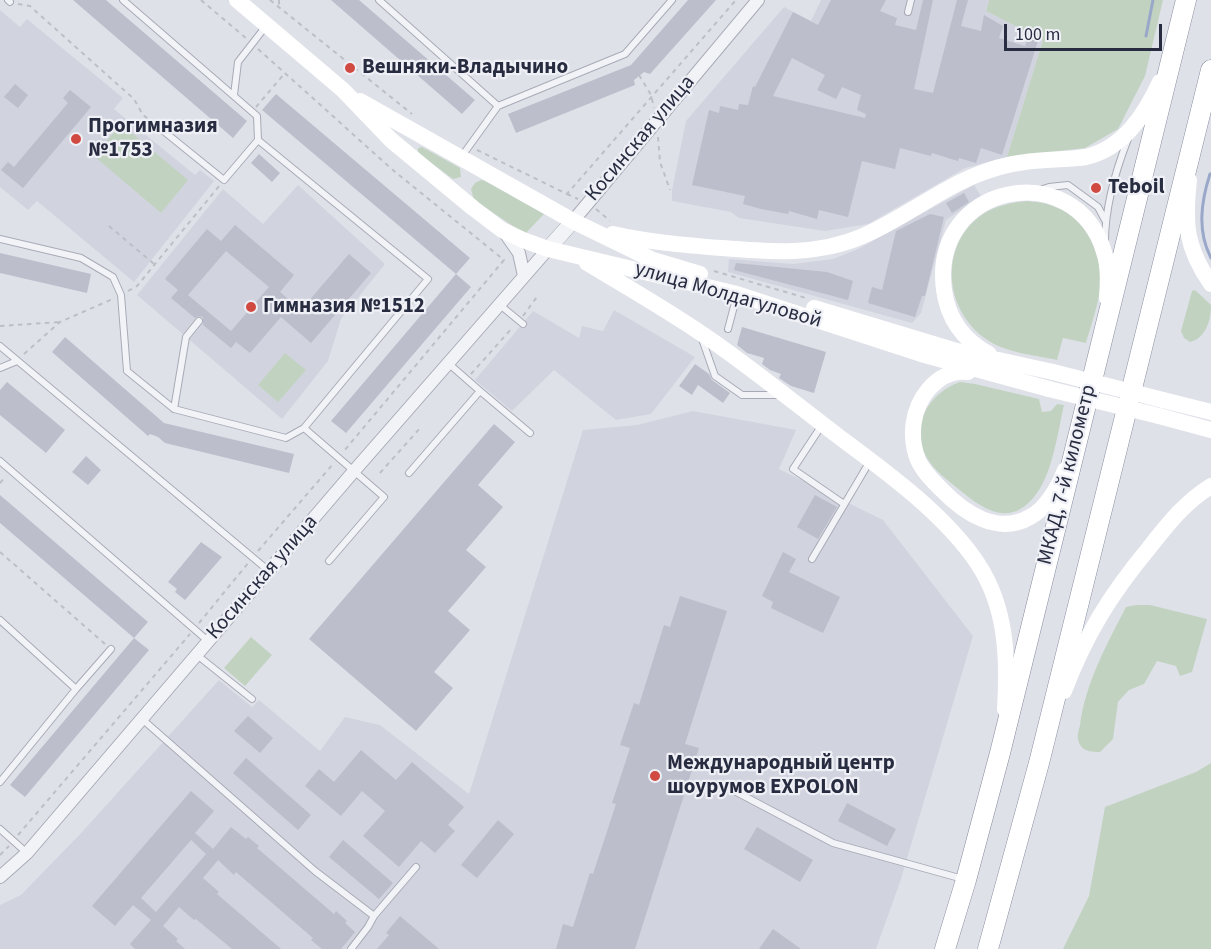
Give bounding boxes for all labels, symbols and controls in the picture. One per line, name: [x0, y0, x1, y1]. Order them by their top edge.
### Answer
scale bar: [1007, 12, 1164, 50]
text: 100 m: [1015, 22, 1060, 47]
place label: Вешняки-Владычино: [362, 55, 568, 81]
marker: Вешняки-Владычино: [343, 61, 357, 75]
street label: Косинская улица: [581, 71, 701, 207]
place label: Прогимназия №1753: [88, 114, 218, 164]
marker: Прогимназия №1753: [69, 132, 83, 146]
place label: Teboil: [1108, 175, 1164, 201]
marker: Teboil: [1089, 181, 1103, 195]
street label: улица Молдагуловой: [632, 257, 824, 335]
place label: Гимназия №1512: [263, 294, 425, 320]
marker: Гимназия №1512: [244, 300, 258, 314]
street label: МКАД, 7-й километр: [1033, 382, 1103, 568]
street label: Косинская улица: [202, 510, 324, 646]
place label: Международный центр шоурумов EXPOLON: [667, 751, 895, 801]
marker: Международный центр шоурумов EXPOLON: [648, 769, 662, 783]

